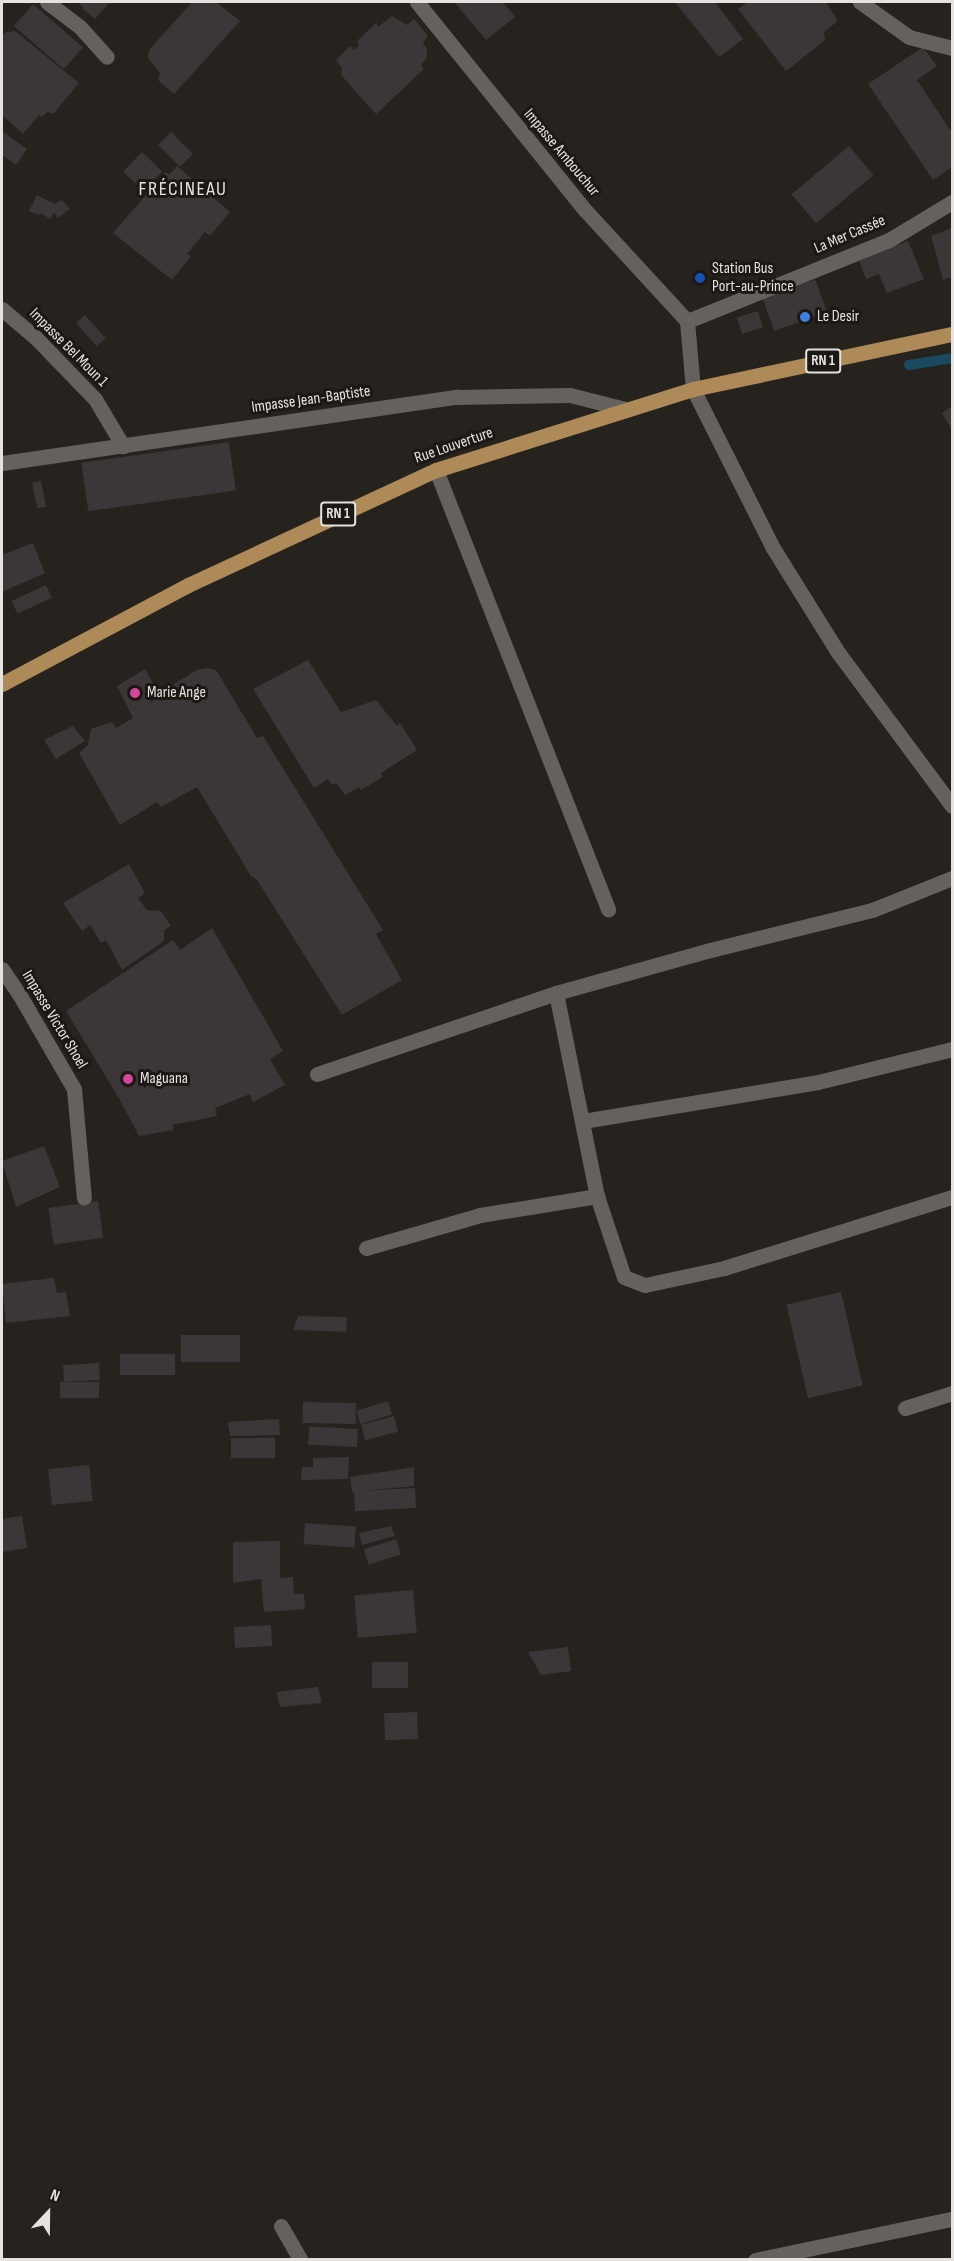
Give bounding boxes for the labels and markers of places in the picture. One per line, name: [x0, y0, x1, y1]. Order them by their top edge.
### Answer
place label: Station Bus Port-au-Prince: [712, 259, 794, 297]
marker: Station Bus Port-au-Prince: [693, 271, 707, 285]
place label: Le Desir: [817, 307, 859, 327]
marker: Le Desir: [798, 310, 812, 324]
place label: Marie Ange: [147, 683, 206, 703]
marker: Marie Ange: [128, 686, 142, 700]
place label: Maguana: [140, 1069, 188, 1089]
marker: Maguana: [121, 1072, 135, 1086]

